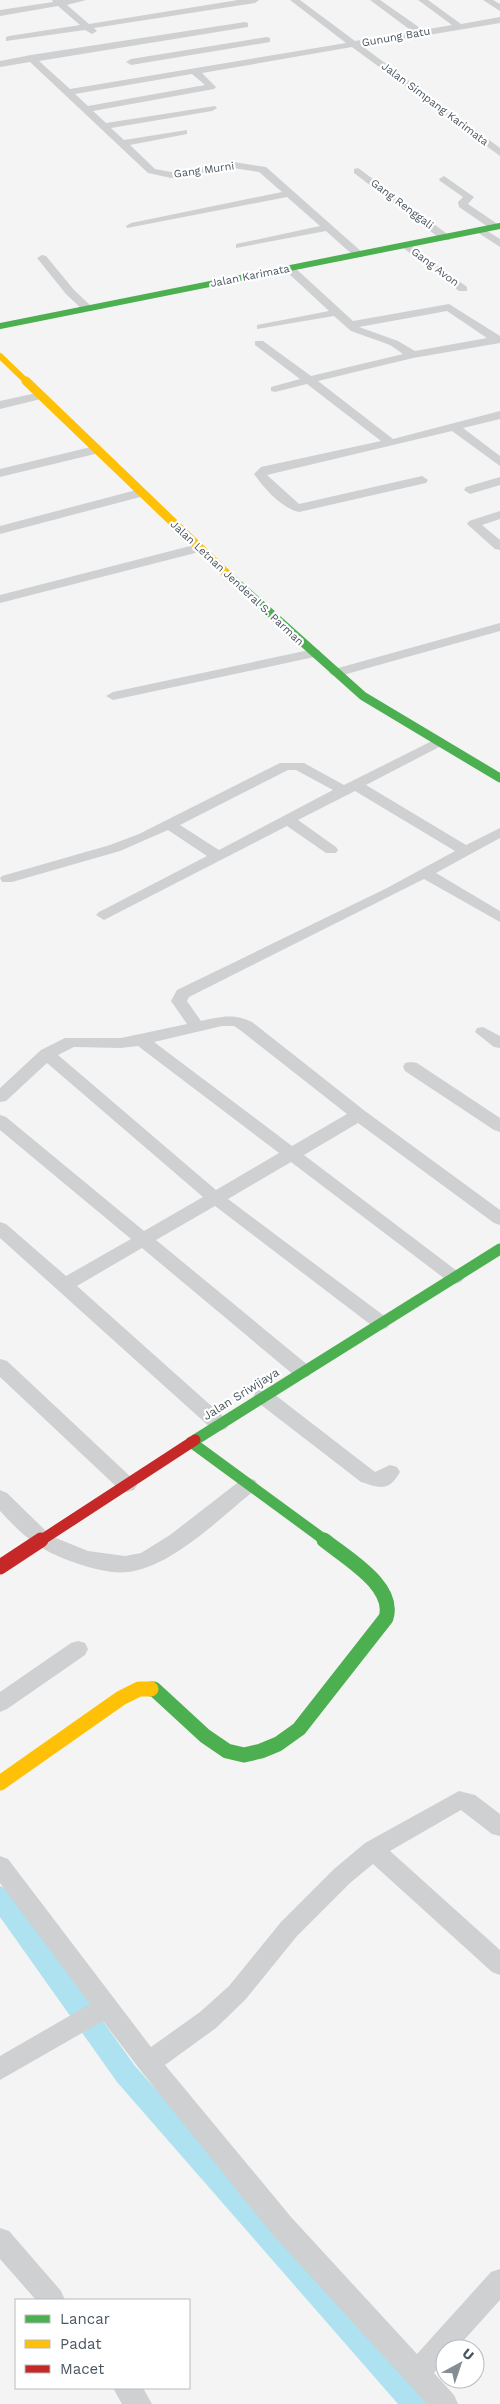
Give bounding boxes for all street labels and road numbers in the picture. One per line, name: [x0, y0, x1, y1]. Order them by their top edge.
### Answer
street label: Gunung Batu: [361, 25, 431, 49]
street label: Jalan Simpang Karimata: [379, 60, 491, 148]
street label: Gang Murni: [173, 159, 235, 181]
street label: Gang Renggali: [368, 176, 436, 232]
street label: Gang Avon: [409, 245, 461, 289]
street label: Jalan Karimata: [209, 262, 291, 290]
street label: Jalan Letnan Jenderal S. Parman: [168, 518, 306, 648]
street label: Jalan Sriwijaya: [200, 1365, 282, 1423]

